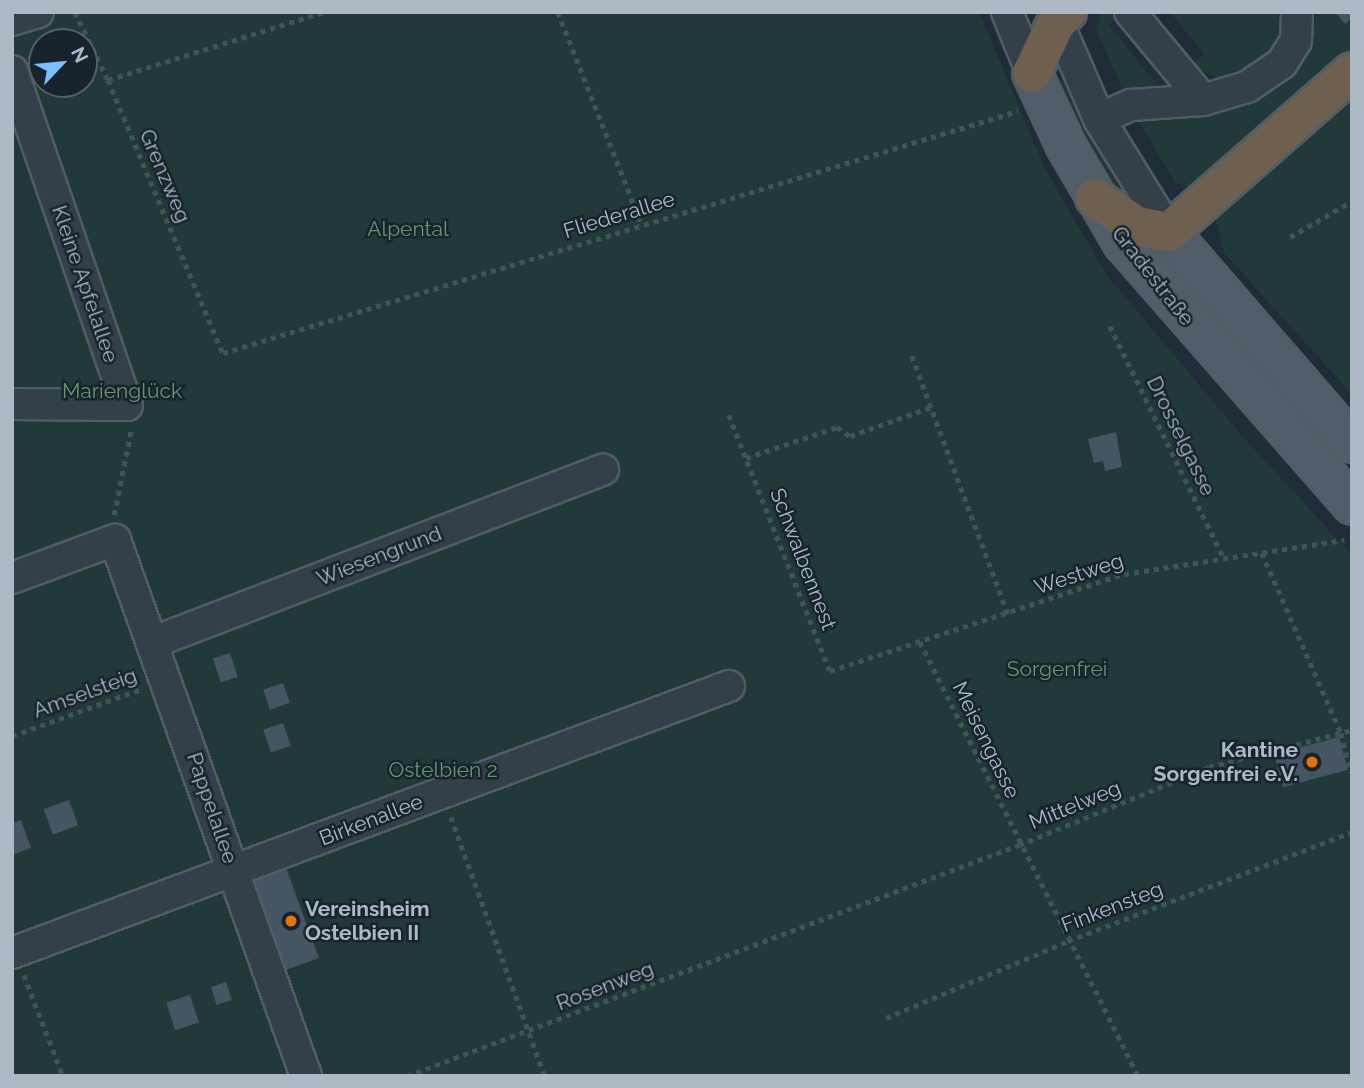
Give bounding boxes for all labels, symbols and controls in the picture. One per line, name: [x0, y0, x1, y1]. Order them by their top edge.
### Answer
north arrow: [28, 28, 98, 98]
text: N: [67, 43, 93, 66]
street label: Grenzweg: [134, 126, 196, 226]
street label: Fliederallee: [560, 186, 678, 244]
street label: Kleine Apfelallee: [46, 202, 124, 366]
park label: Alpental: [367, 216, 449, 242]
street label: Gradestraße: [1106, 221, 1200, 331]
street label: Drosselgasse: [1141, 372, 1221, 500]
park label: Marienglück: [62, 378, 182, 404]
street label: Schwalbennest: [764, 485, 842, 633]
street label: Wiesengrund: [313, 521, 445, 591]
street label: Westweg: [1031, 548, 1127, 600]
park label: Sorgenfrei: [1007, 656, 1107, 682]
street label: Amselsteig: [30, 663, 140, 723]
street label: Meisengasse: [947, 677, 1025, 803]
place label: Kantine Sorgenfrei e.V.: [1154, 737, 1298, 787]
street label: Pappelallee: [181, 749, 243, 867]
marker: Kantine Sorgenfrei e.V.: [1304, 754, 1320, 770]
park label: Ostelbien 2: [388, 757, 498, 783]
street label: Mittelweg: [1026, 775, 1124, 835]
street label: Birkenallee: [316, 789, 426, 851]
street label: Finkensteg: [1058, 876, 1166, 938]
place label: Vereinsheim Ostelbien II: [305, 896, 429, 946]
marker: Vereinsheim Ostelbien II: [283, 913, 299, 929]
street label: Rosenweg: [553, 956, 657, 1016]

